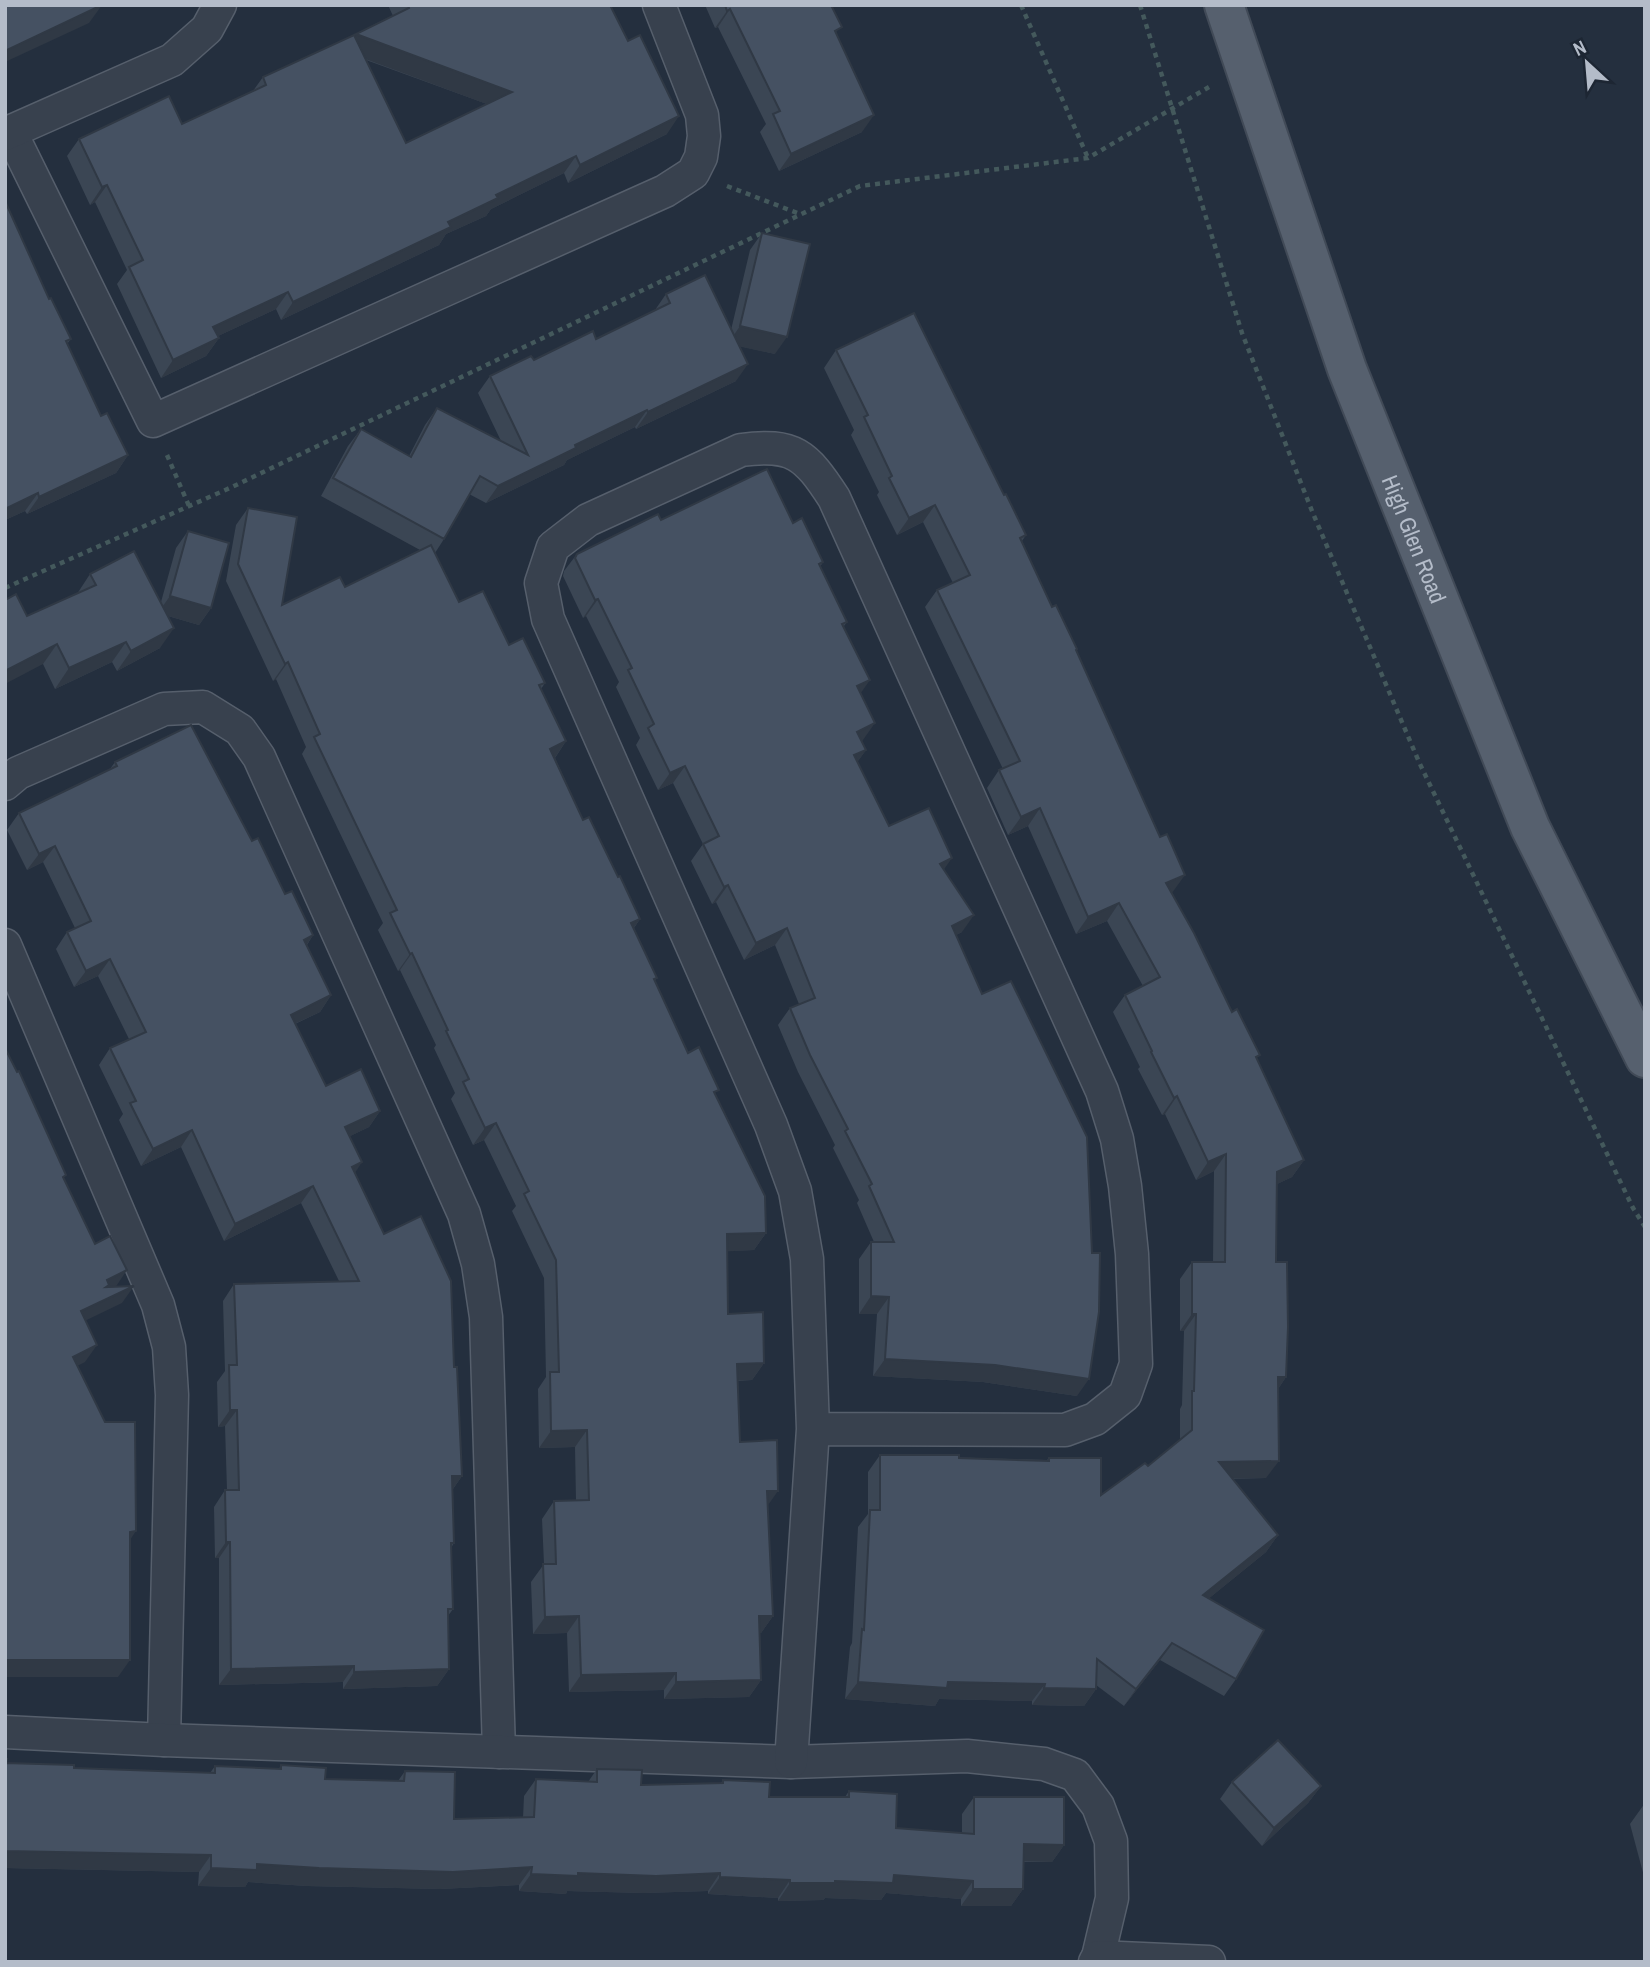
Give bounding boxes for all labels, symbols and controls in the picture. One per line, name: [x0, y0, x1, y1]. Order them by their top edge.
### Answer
north arrow: [1552, 28, 1622, 98]
text: N: [1569, 34, 1590, 62]
street label: High Glen Road: [1375, 470, 1454, 607]

